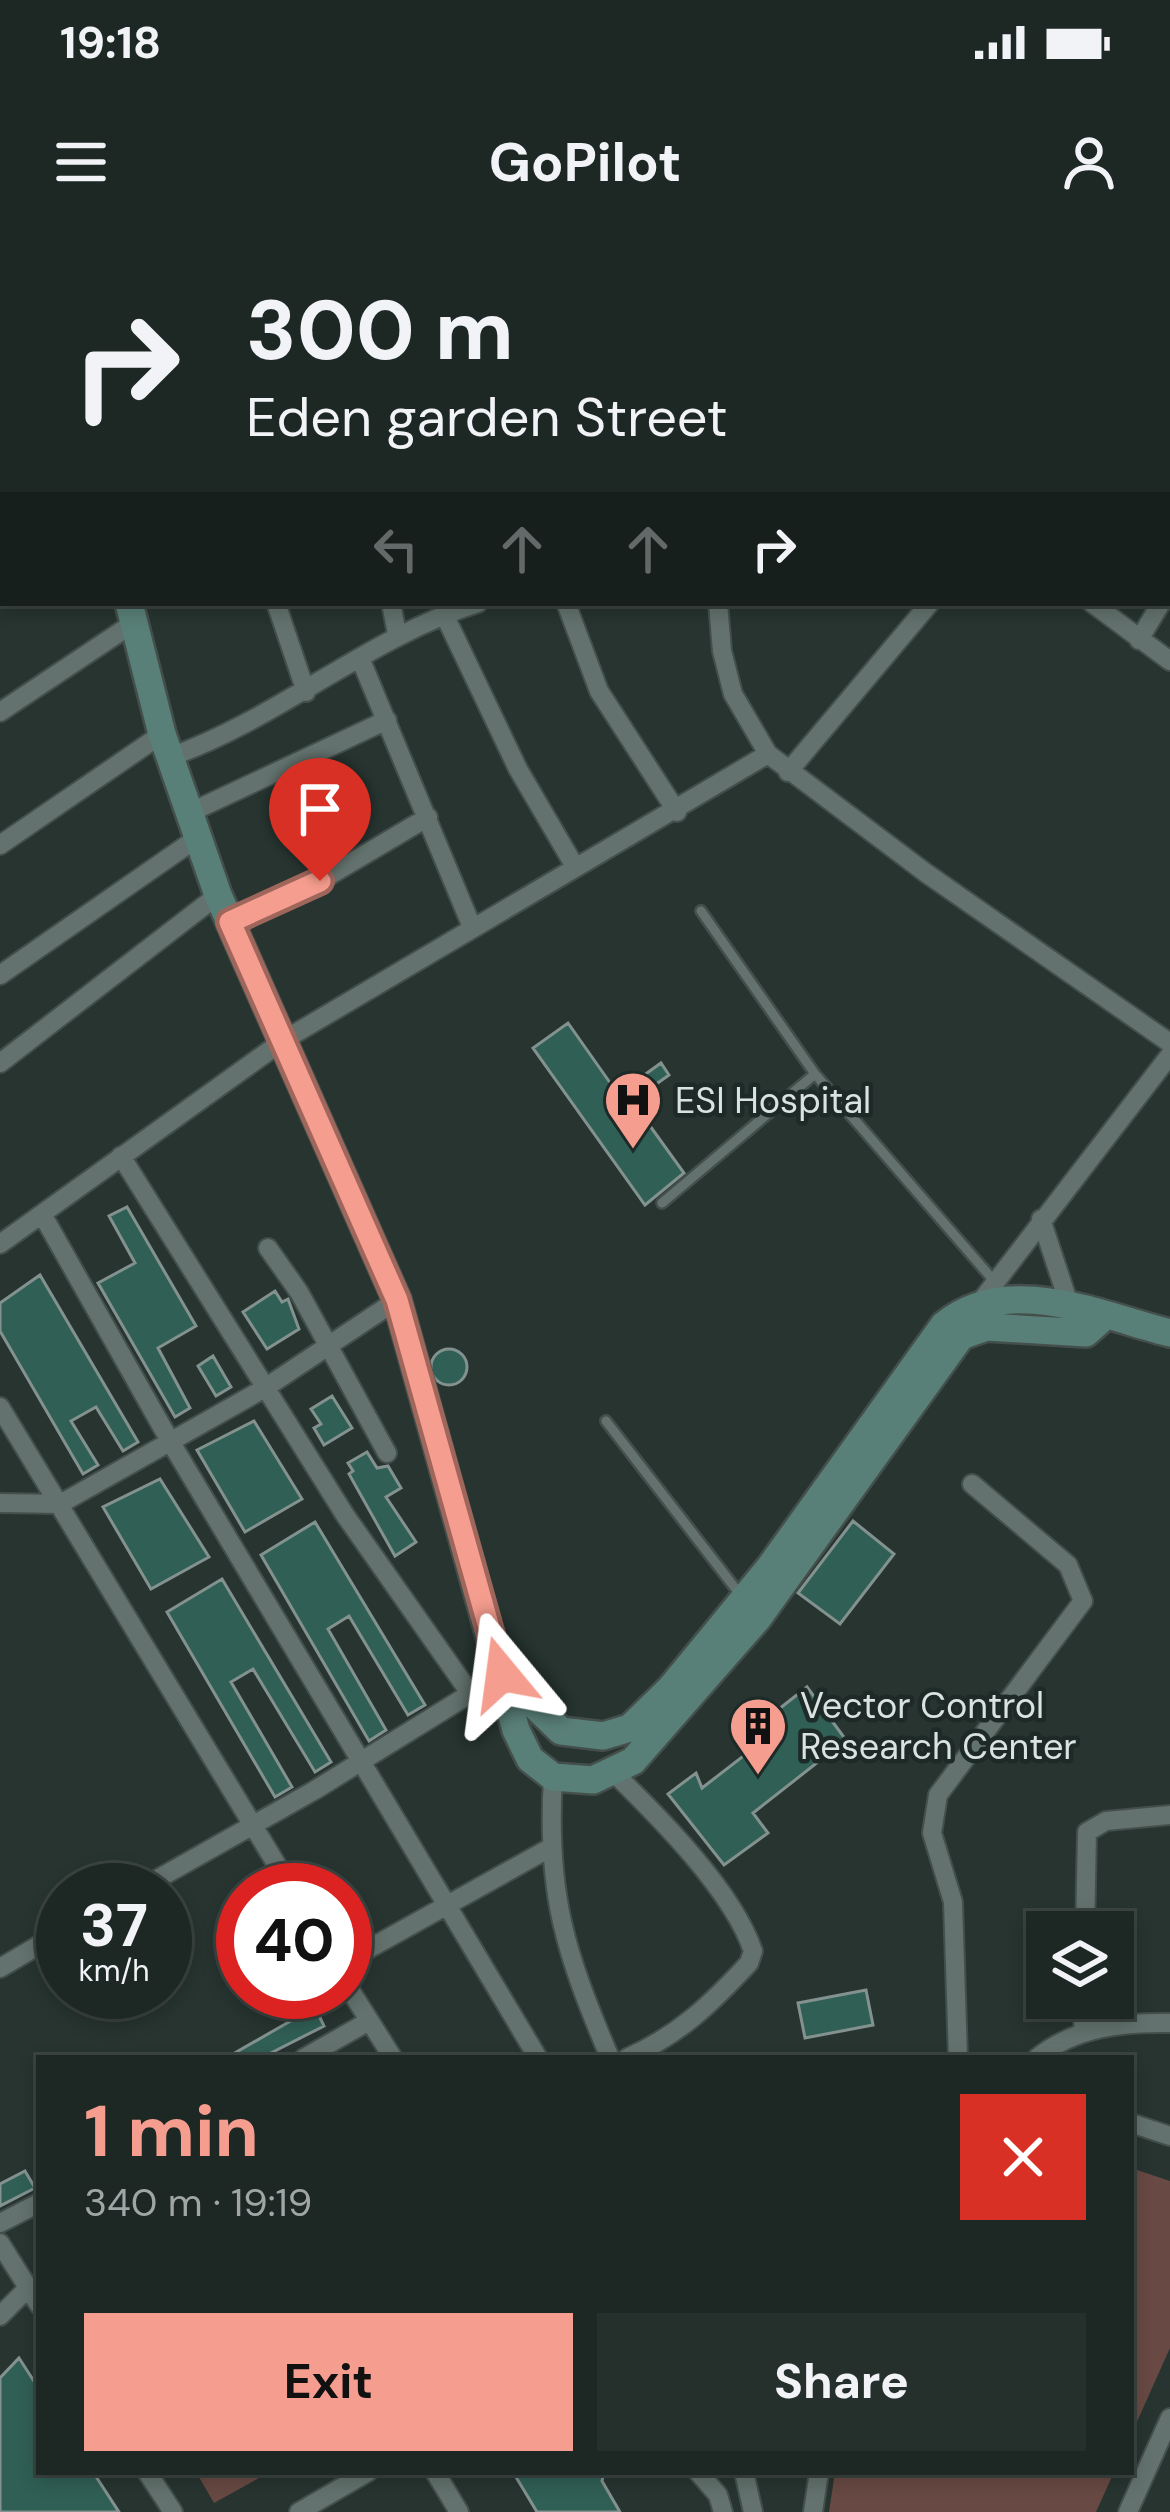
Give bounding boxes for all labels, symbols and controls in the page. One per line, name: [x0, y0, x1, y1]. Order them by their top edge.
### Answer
text: 19:18: [60, 13, 161, 72]
text: GoPilot: [489, 127, 681, 198]
icon: menu: [48, 129, 114, 195]
icon: person: [1056, 129, 1122, 195]
text: 300 m: [246, 276, 514, 385]
icon: right: [48, 288, 204, 444]
text: Eden garden Street: [246, 382, 728, 453]
icon: left: [363, 516, 429, 582]
icon: ahead: [489, 516, 555, 582]
icon: ahead: [615, 516, 681, 582]
icon: right: [741, 516, 807, 582]
pin: [269, 758, 371, 881]
icon: arrive: [287, 776, 353, 842]
hospital icon: ESI Hospital: [602, 1069, 664, 1151]
place label: ESI Hospital: [675, 1077, 871, 1124]
position arrow: [439, 1611, 565, 1737]
place label: Vector Control Research Center: [800, 1682, 1077, 1770]
building icon: Vector Control Research Center: [727, 1695, 789, 1777]
speed limit sign: 40: [216, 1863, 372, 2019]
text: 37: [80, 1886, 148, 1965]
map controls: [1026, 1911, 1134, 2019]
button: layers: [1026, 1911, 1134, 2019]
text: km/h: [79, 1951, 149, 1990]
text: 1 min: [84, 2085, 259, 2178]
button: close: [960, 2094, 1086, 2220]
text: 340 m · 19:19: [84, 2177, 312, 2228]
button: Exit: [84, 2313, 573, 2451]
button: Share: [597, 2313, 1086, 2451]

